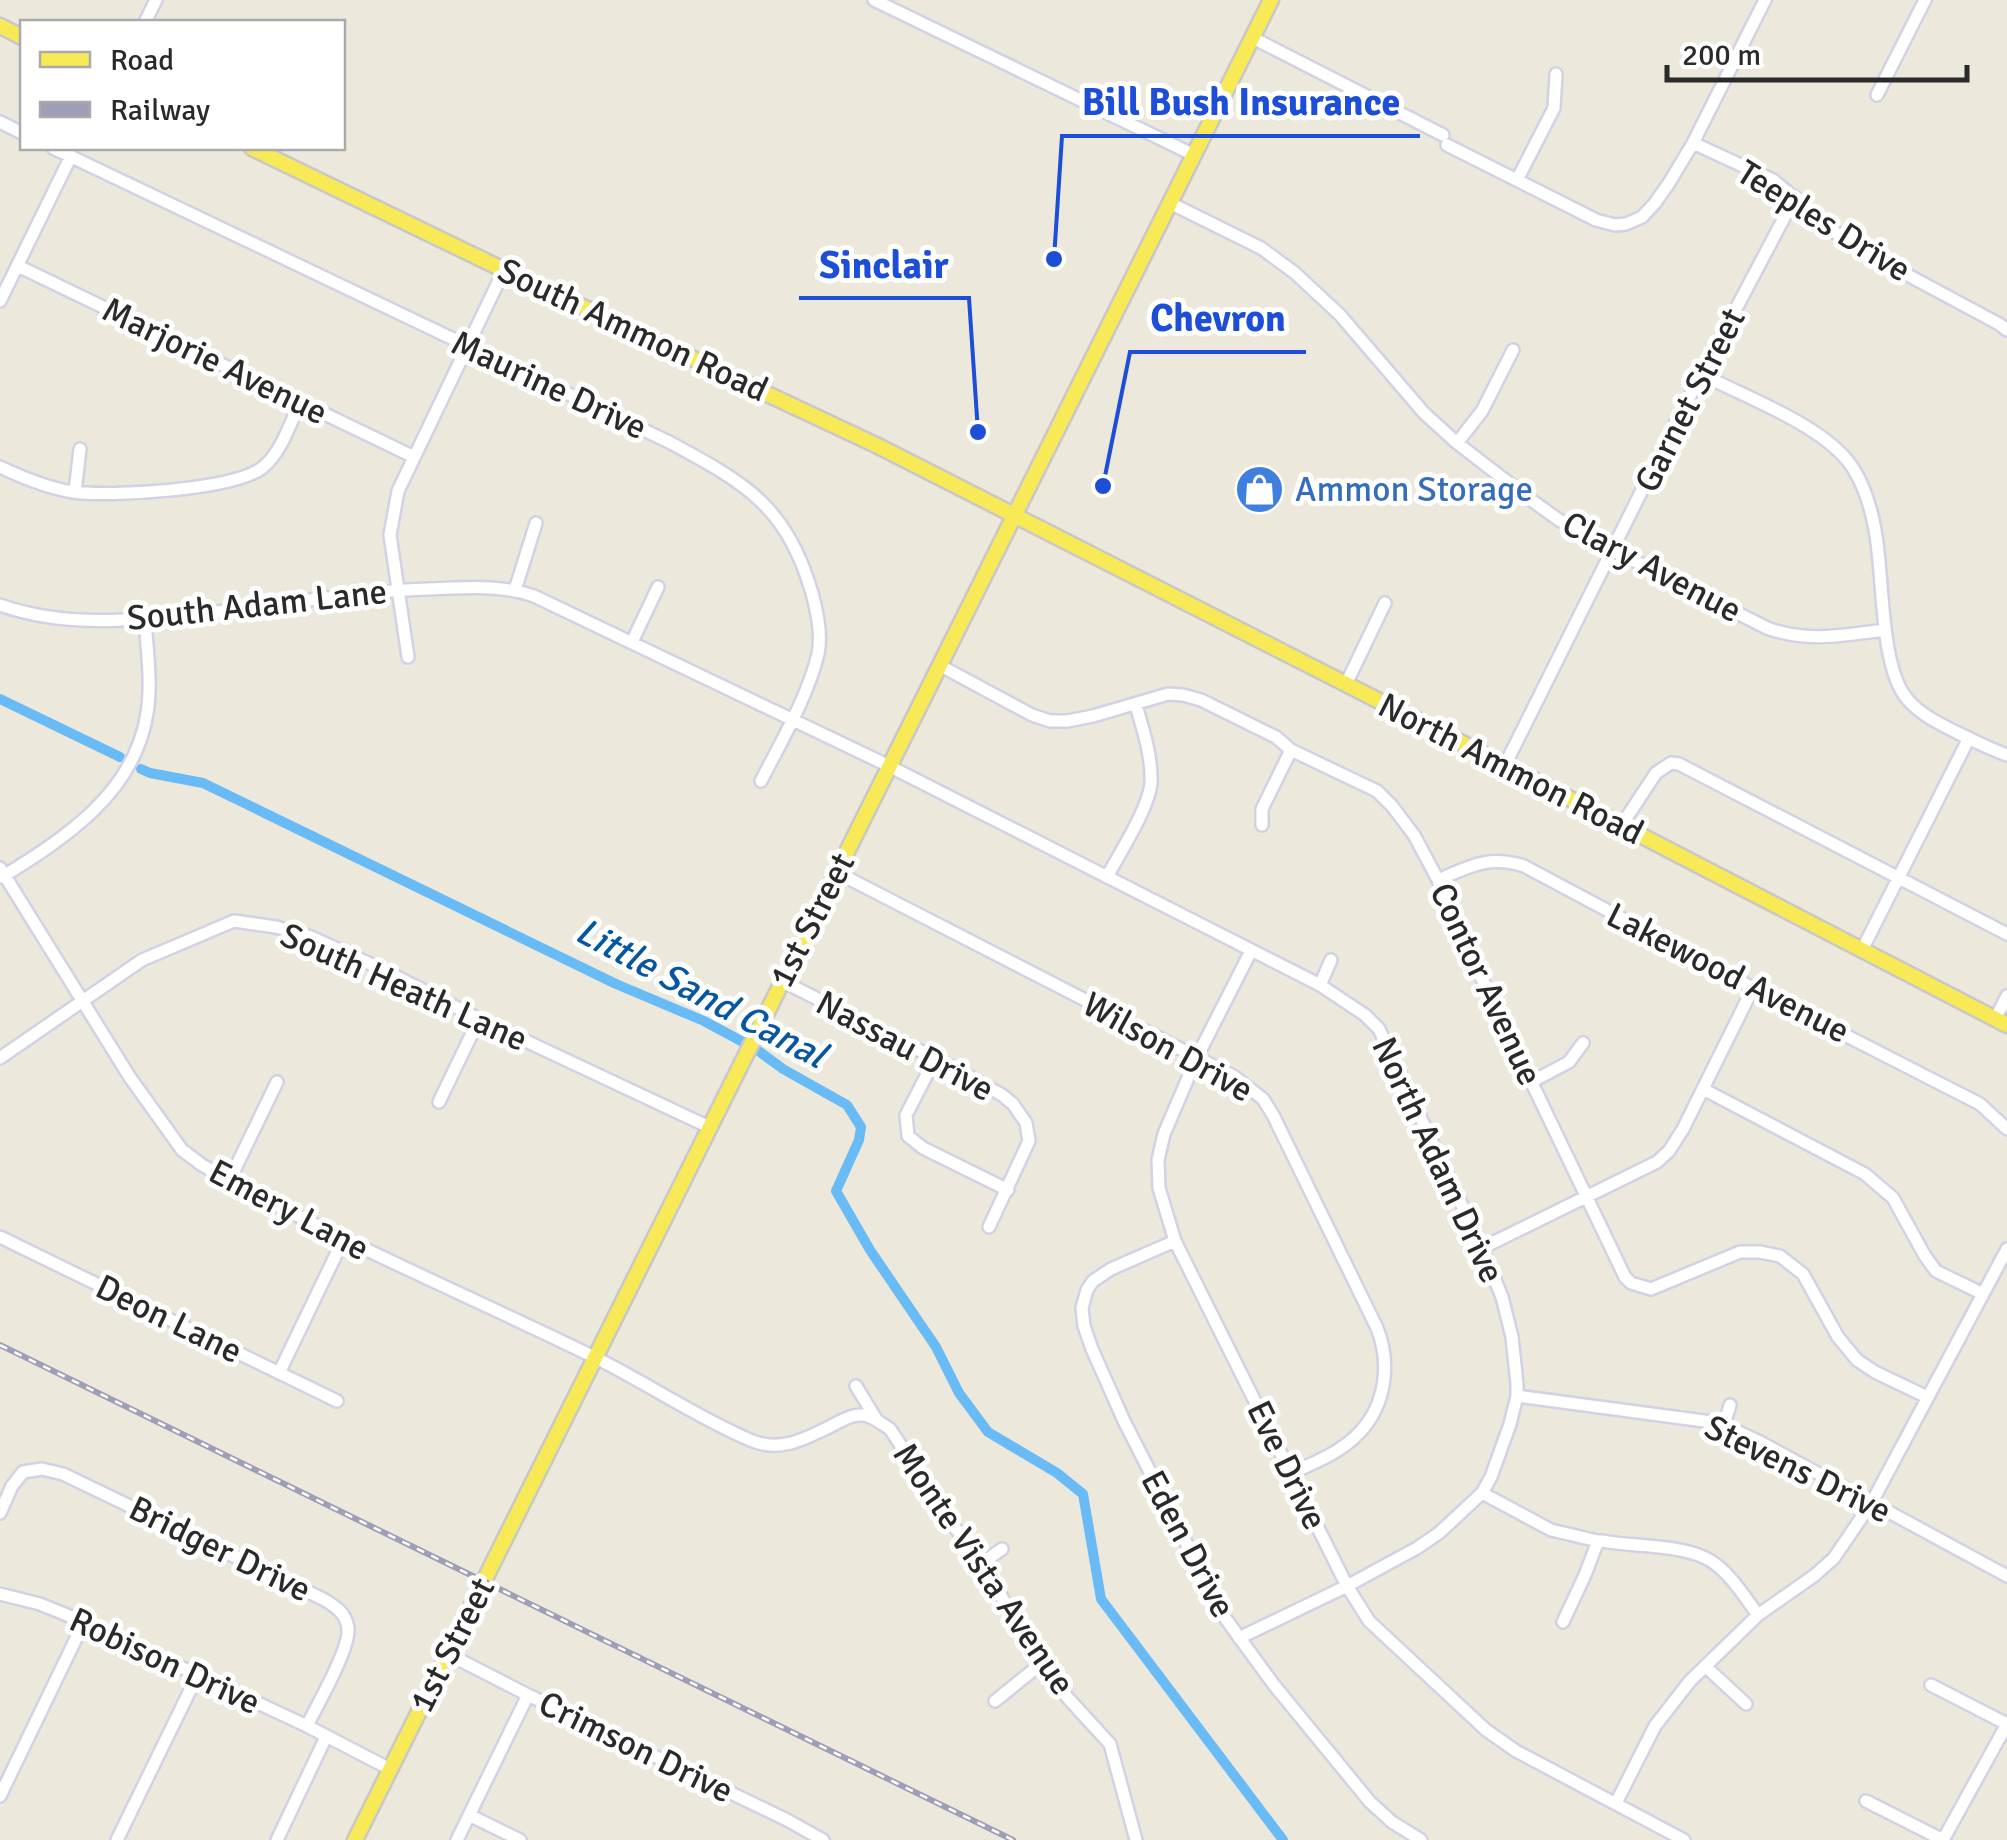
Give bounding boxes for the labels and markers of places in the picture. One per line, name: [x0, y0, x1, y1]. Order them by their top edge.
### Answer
callout: Bill Bush Insurance: [1062, 68, 1420, 136]
callout: Sinclair: [799, 230, 969, 298]
callout: Chevron: [1130, 284, 1306, 352]
shop icon: Ammon Storage: [1234, 463, 1286, 515]
place label: Ammon Storage: [1295, 468, 1533, 511]

